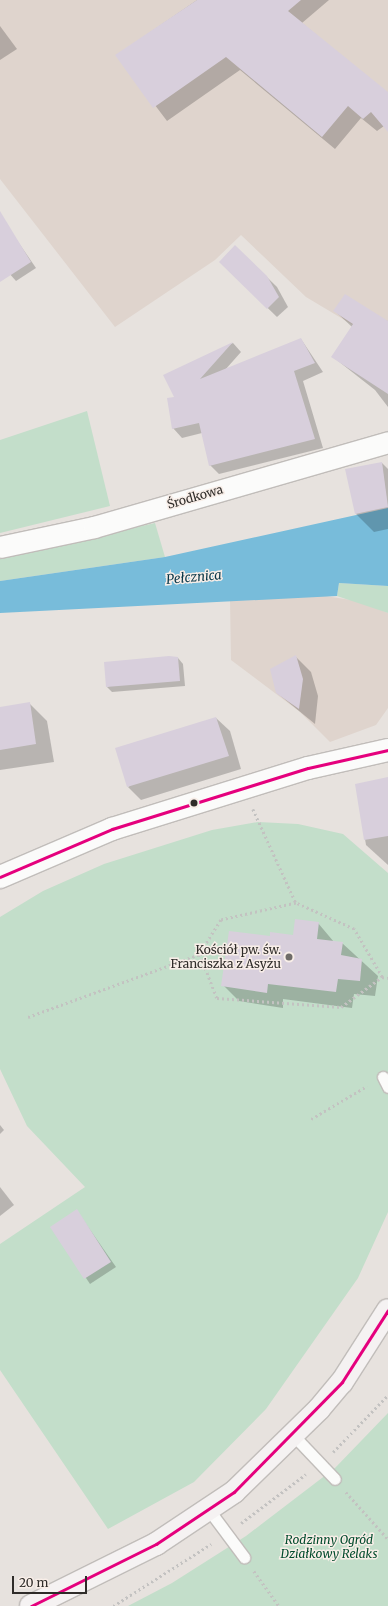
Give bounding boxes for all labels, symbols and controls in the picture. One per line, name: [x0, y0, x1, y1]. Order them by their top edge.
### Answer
street label: Środkowa: [165, 482, 225, 512]
water label: Pełcznica: [166, 568, 222, 588]
unlabelled marker: [189, 798, 199, 808]
place label: Kościół pw. św. Franciszka z Asyżu: [170, 943, 281, 971]
marker: Kościół pw. św. Franciszka z Asyżu: [284, 952, 294, 962]
park label: Rodzinny Ogród Działkowy Relaks: [281, 1533, 377, 1561]
scale bar: [14, 1568, 89, 1594]
text: 20 m: [19, 1575, 48, 1590]

